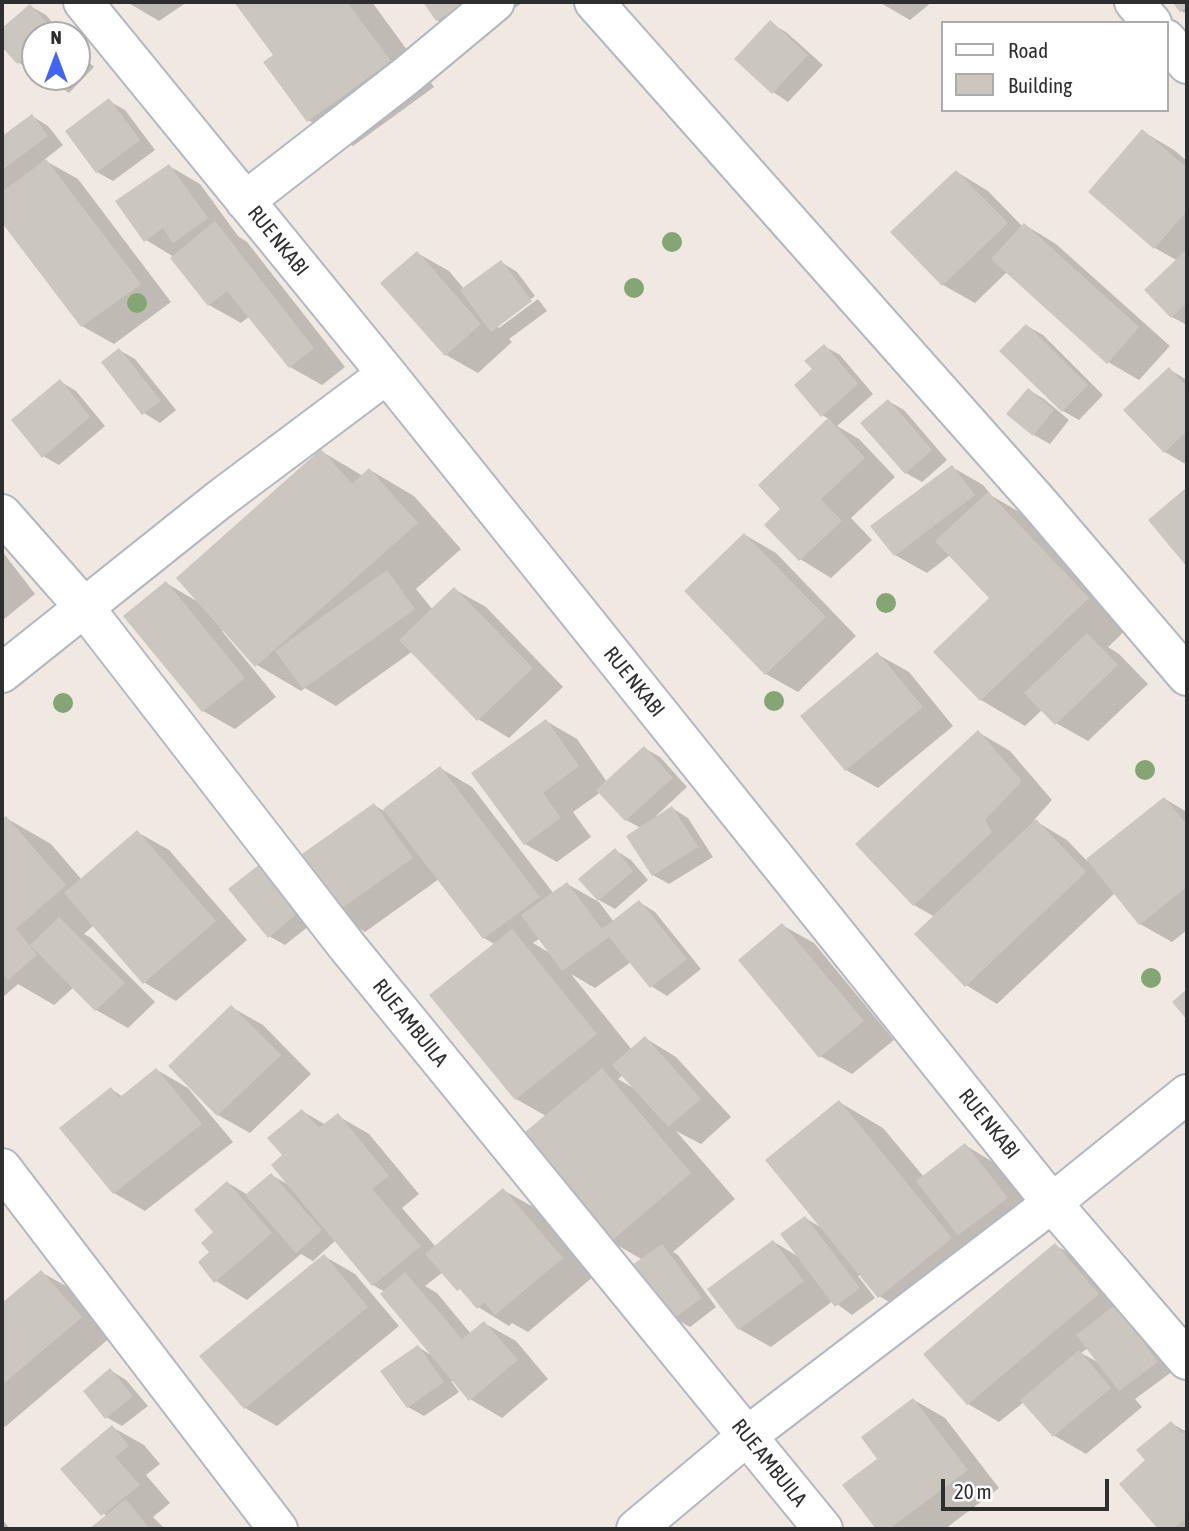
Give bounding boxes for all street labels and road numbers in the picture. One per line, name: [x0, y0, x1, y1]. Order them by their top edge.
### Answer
street label: RUE NKABI: [242, 201, 314, 281]
street label: RUE NKABI: [598, 642, 670, 722]
street label: RUE AMBUILA: [367, 974, 453, 1072]
street label: RUE NKABI: [953, 1084, 1025, 1164]
street label: RUE AMBUILA: [726, 1414, 812, 1512]

